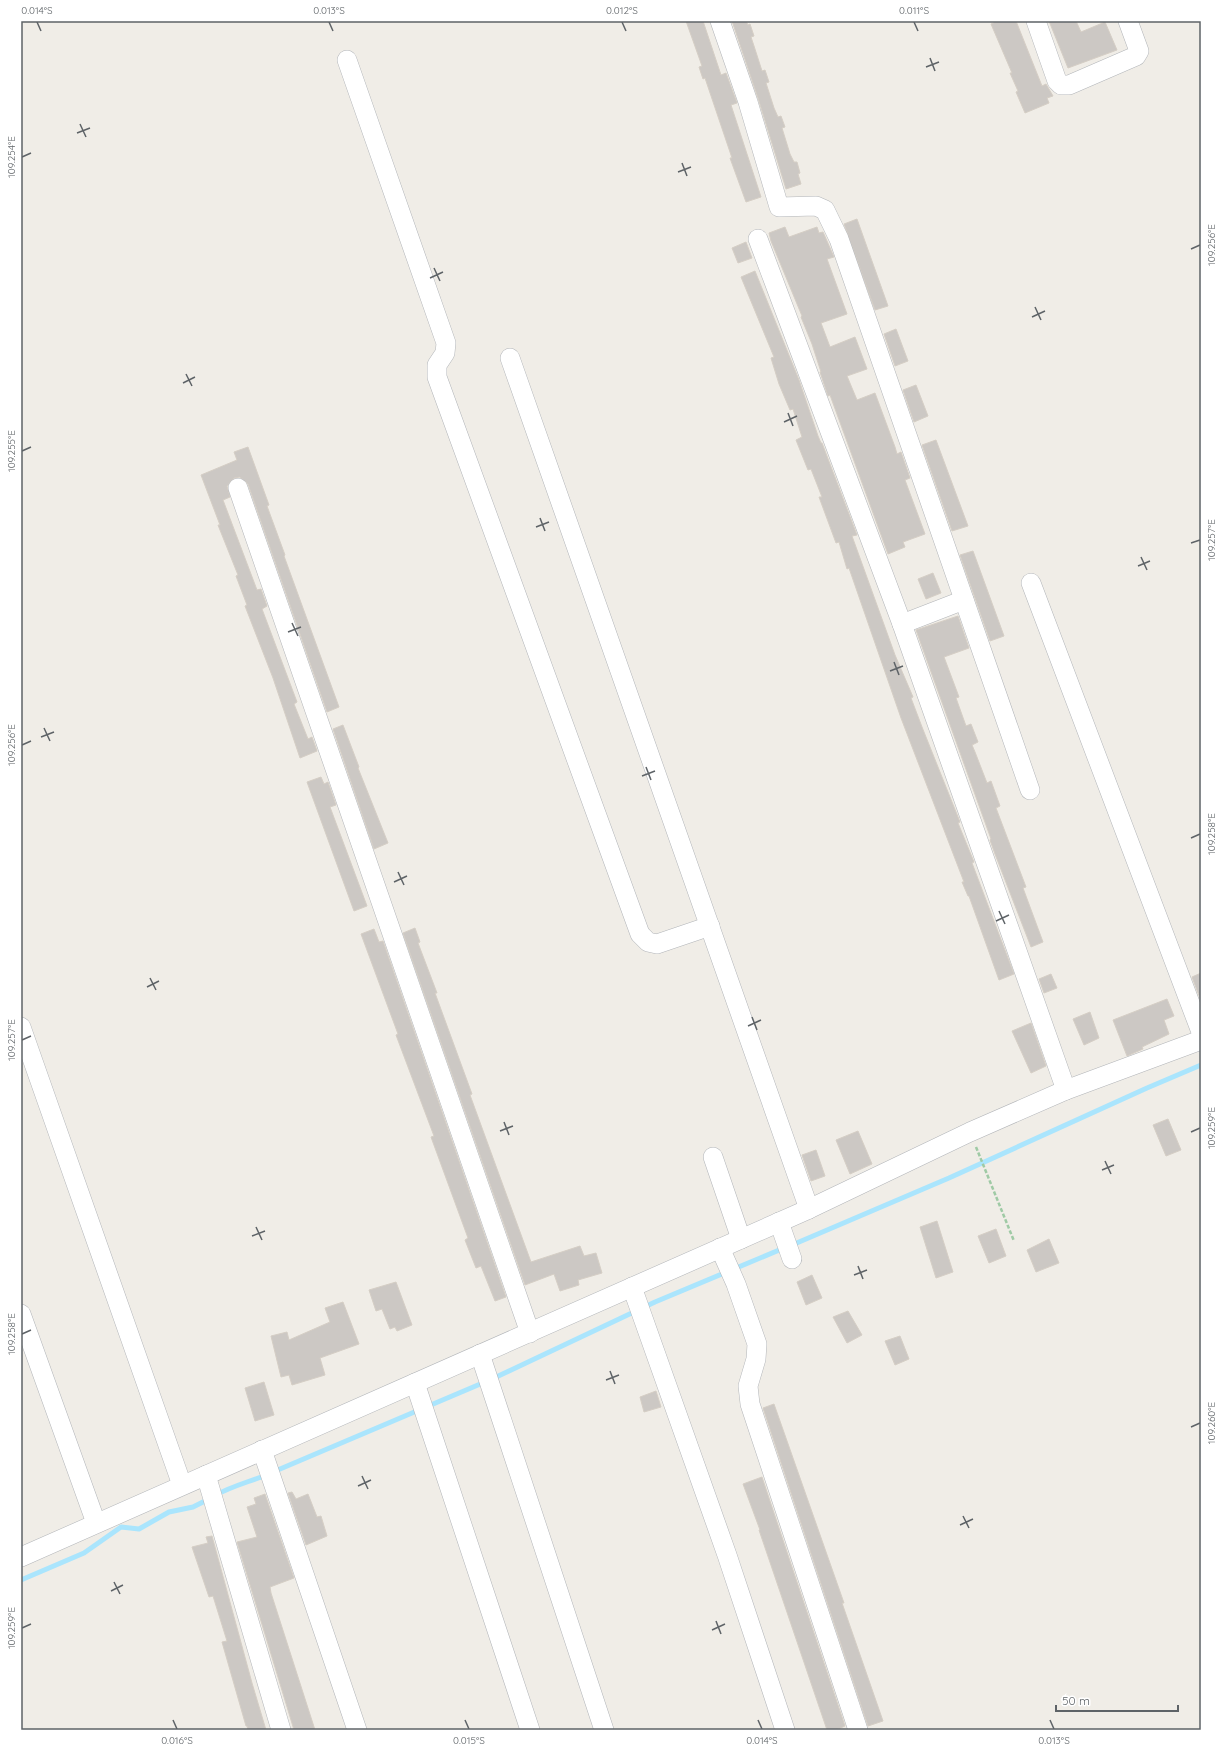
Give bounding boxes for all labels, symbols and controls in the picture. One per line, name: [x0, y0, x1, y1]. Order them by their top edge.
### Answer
text: 0.014°S: [21, 4, 53, 17]
text: 0.013°S: [313, 4, 345, 17]
text: 0.012°S: [606, 4, 638, 17]
text: 0.011°S: [899, 4, 929, 17]
text: 109.254°E: [5, 136, 18, 178]
text: 109.256°E: [1205, 224, 1218, 266]
text: 109.255°E: [5, 430, 18, 472]
text: 109.257°E: [1205, 519, 1218, 561]
text: 109.256°E: [5, 724, 18, 766]
text: 109.258°E: [1205, 813, 1218, 855]
text: 109.257°E: [5, 1019, 18, 1061]
text: 109.259°E: [1205, 1107, 1218, 1149]
text: 109.258°E: [5, 1313, 18, 1355]
text: 109.260°E: [1205, 1401, 1218, 1444]
text: 109.259°E: [5, 1607, 18, 1649]
scale bar: [1056, 1687, 1178, 1713]
text: 50 m: [1062, 1693, 1090, 1708]
text: 0.016°S: [161, 1734, 193, 1747]
text: 0.015°S: [453, 1734, 485, 1747]
text: 0.014°S: [746, 1734, 778, 1747]
text: 0.013°S: [1038, 1734, 1070, 1747]

